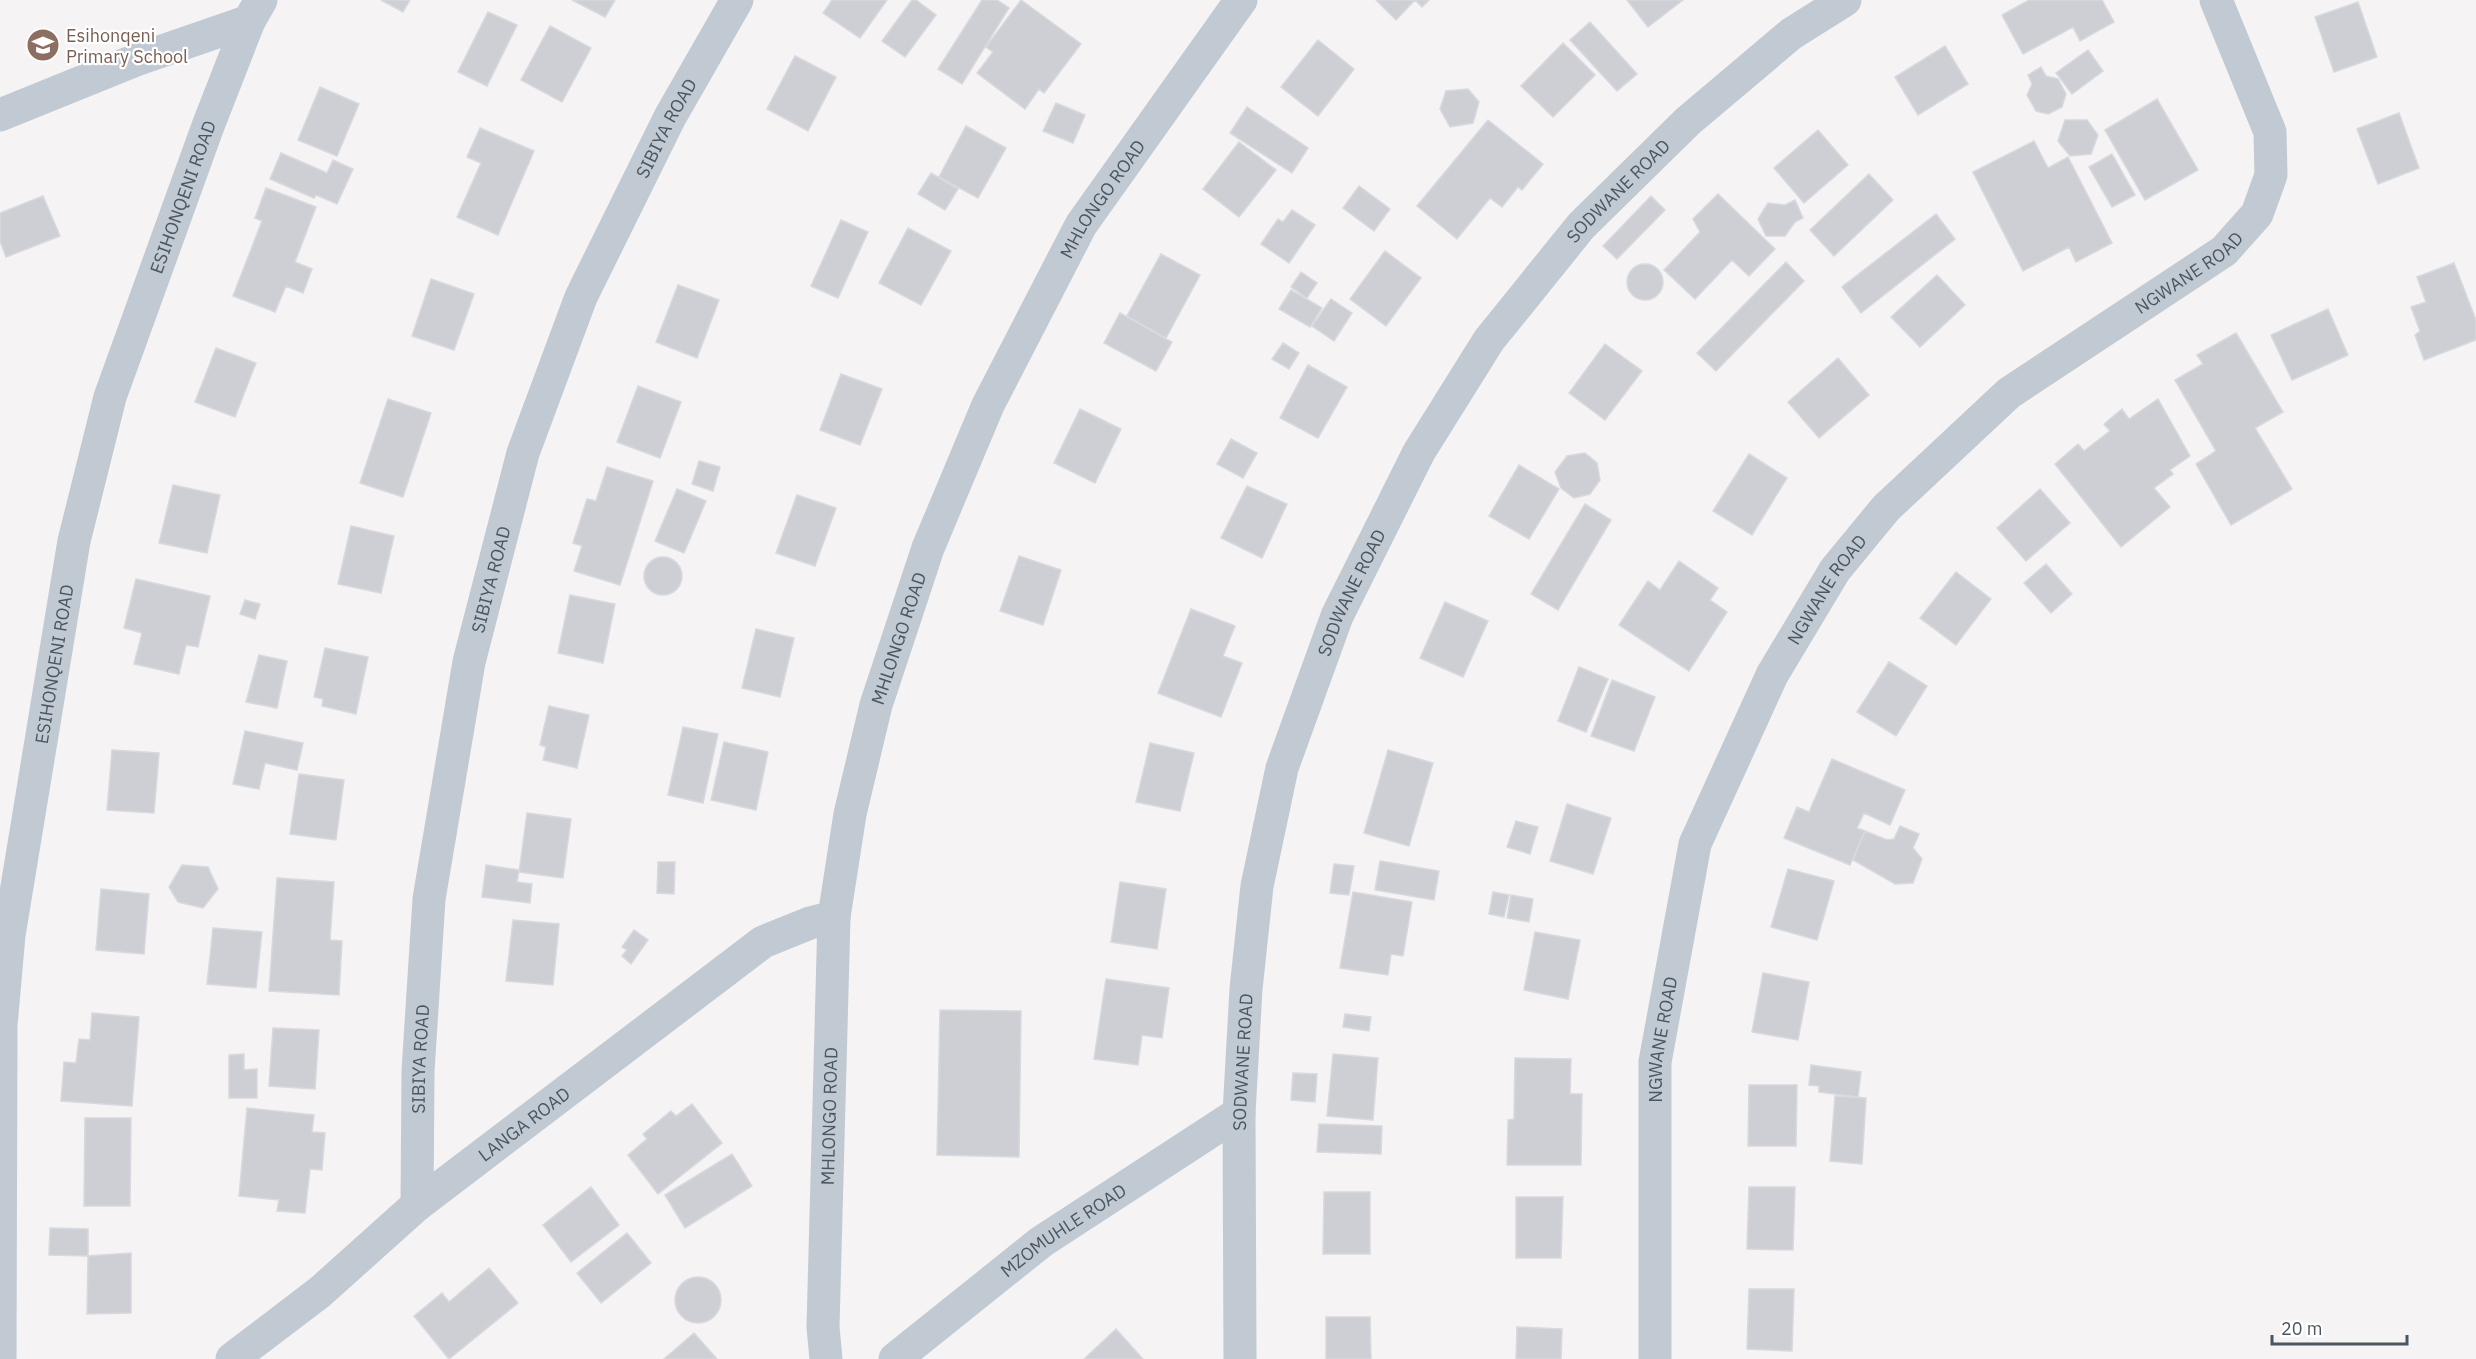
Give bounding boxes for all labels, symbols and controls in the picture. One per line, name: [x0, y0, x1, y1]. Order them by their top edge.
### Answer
place label: Esihonqeni Primary School: [66, 24, 188, 68]
school or university icon: Esihonqeni Primary School: [25, 27, 61, 63]
street label: SIBIYA ROAD: [630, 74, 701, 182]
street label: ESIHONQENI ROAD: [144, 117, 221, 277]
street label: SODWANE ROAD: [1561, 134, 1675, 247]
street label: MHLONGO ROAD: [1054, 135, 1150, 262]
street label: NGWANE ROAD: [2130, 226, 2248, 318]
street label: SIBIYA ROAD: [465, 523, 515, 635]
street label: SODWANE ROAD: [1312, 525, 1390, 659]
street label: NGWANE ROAD: [1782, 529, 1871, 648]
street label: MHLONGO ROAD: [865, 569, 931, 707]
street label: ESIHONQENI ROAD: [29, 583, 78, 745]
street label: NGWANE ROAD: [1644, 975, 1682, 1103]
street label: SODWANE ROAD: [1227, 993, 1257, 1131]
street label: SIBIYA ROAD: [406, 1004, 434, 1114]
street label: MHLONGO ROAD: [815, 1047, 842, 1186]
street label: LANGA ROAD: [473, 1082, 574, 1166]
street label: MZOMUHLE ROAD: [995, 1178, 1130, 1282]
scale bar: [2272, 1308, 2407, 1346]
text: 20 m: [2281, 1317, 2323, 1340]

